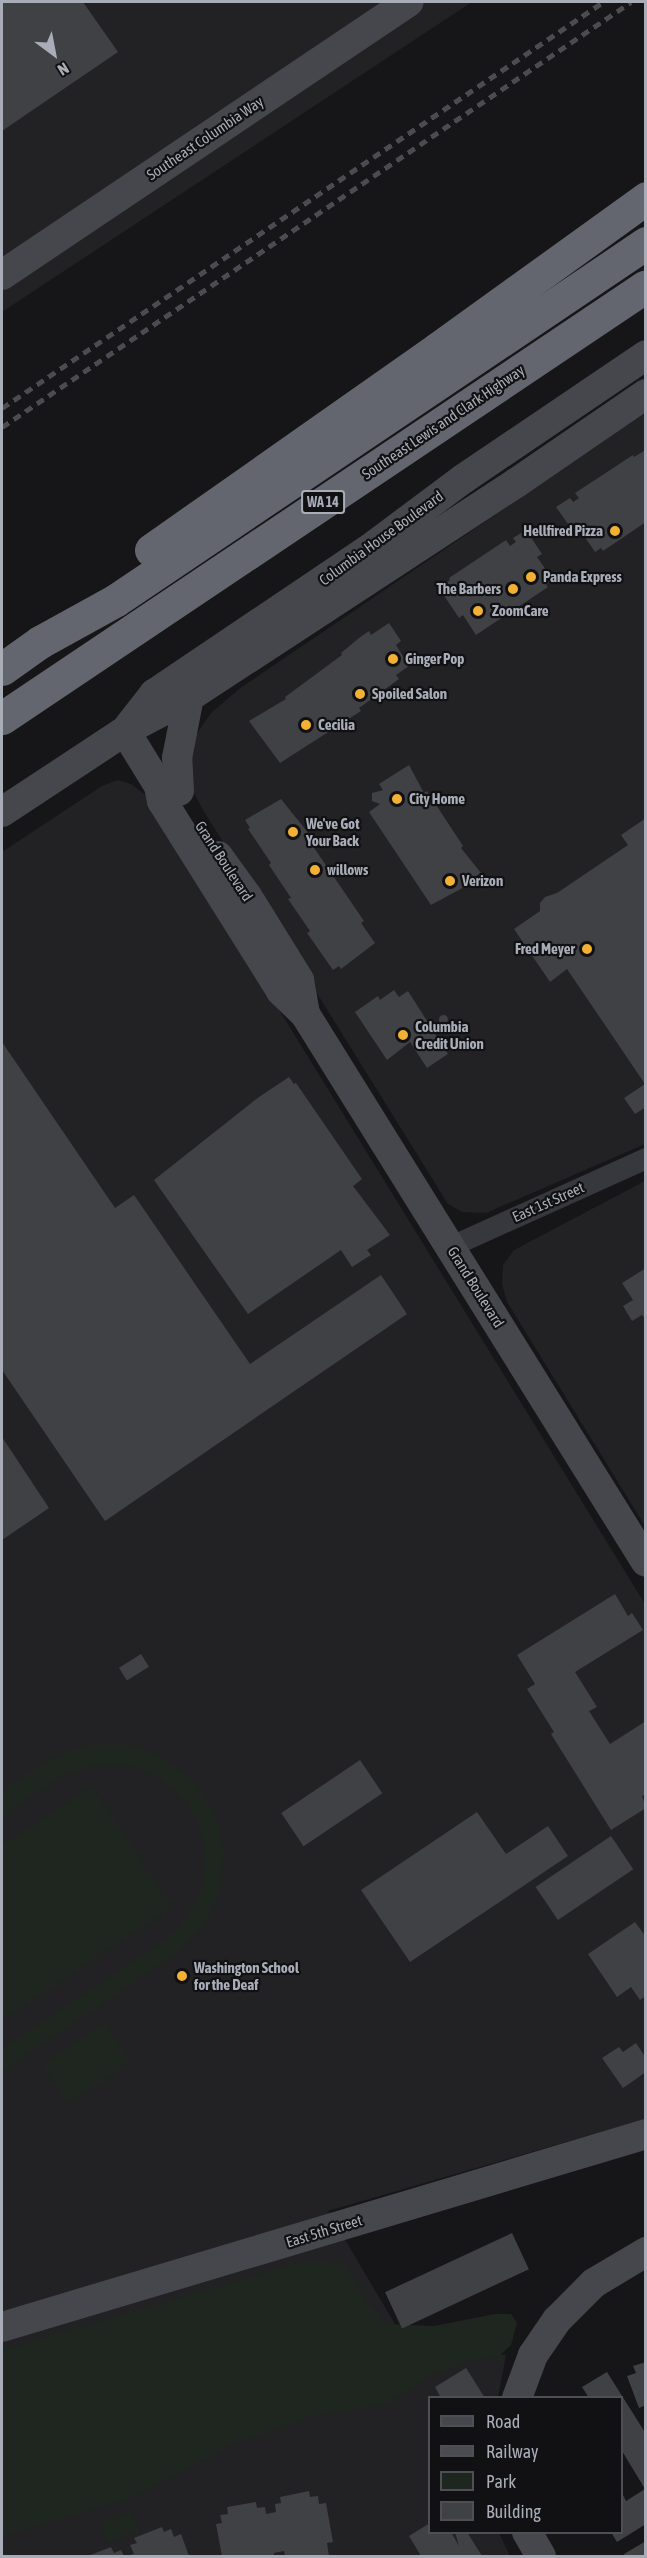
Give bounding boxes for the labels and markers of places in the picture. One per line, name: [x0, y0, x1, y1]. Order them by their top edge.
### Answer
place label: Hellfired Pizza: [523, 522, 603, 540]
marker: Hellfired Pizza: [608, 524, 622, 538]
place label: Panda Express: [543, 568, 622, 586]
marker: Panda Express: [524, 570, 538, 584]
place label: The Barbers: [436, 580, 501, 598]
marker: The Barbers: [506, 582, 520, 596]
marker: ZoomCare: [469, 602, 487, 620]
place label: ZoomCare: [492, 602, 549, 620]
place label: Ginger Pop: [405, 650, 464, 668]
marker: Ginger Pop: [386, 652, 400, 666]
place label: Spoiled Salon: [372, 685, 447, 703]
marker: Spoiled Salon: [353, 687, 367, 701]
place label: Cecilia: [318, 716, 355, 734]
marker: Cecilia: [299, 718, 313, 732]
place label: City Home: [409, 790, 465, 808]
marker: City Home: [390, 792, 404, 806]
place label: We've Got Your Back: [306, 814, 359, 849]
marker: We've Got Your Back: [284, 823, 302, 841]
place label: willows: [327, 861, 368, 879]
marker: willows: [308, 863, 322, 877]
place label: Verizon: [462, 872, 503, 890]
marker: Verizon: [443, 874, 457, 888]
place label: Fred Meyer: [515, 940, 575, 958]
marker: Fred Meyer: [580, 942, 594, 956]
place label: Columbia Credit Union: [415, 1017, 484, 1052]
marker: Columbia Credit Union: [396, 1028, 410, 1042]
place label: Washington School for the Deaf: [194, 1958, 299, 1993]
marker: Washington School for the Deaf: [175, 1969, 189, 1983]

